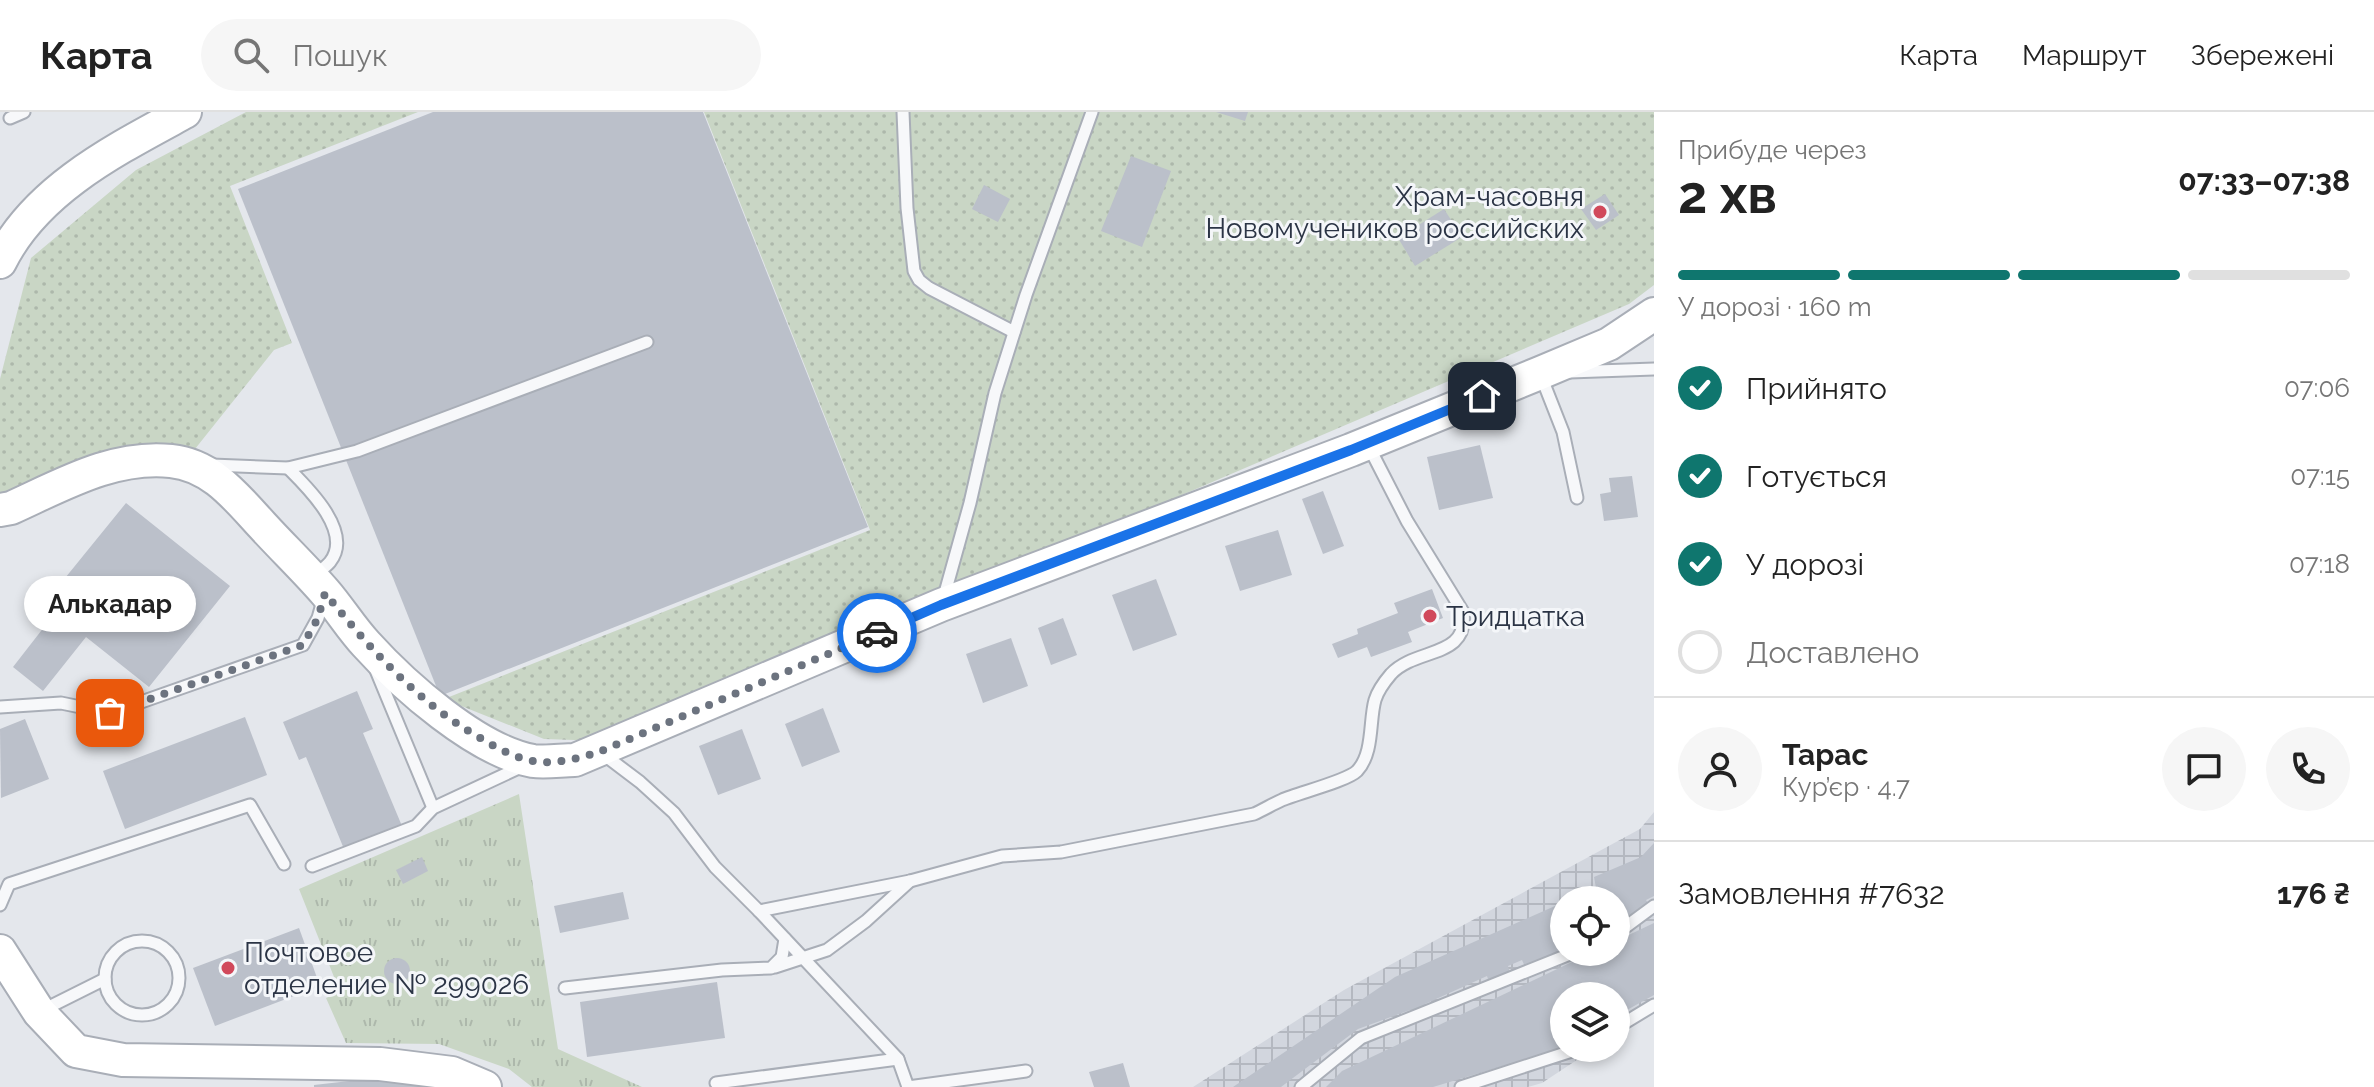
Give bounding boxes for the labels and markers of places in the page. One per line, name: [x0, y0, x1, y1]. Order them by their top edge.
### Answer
place label: Храм-часовня Новомучеников российских: [1206, 180, 1584, 245]
marker: Храм-часовня Новомучеников российских: [1591, 203, 1609, 221]
pin: [1448, 362, 1516, 430]
callout: Алькадар: [24, 577, 196, 633]
place label: Тридцатка: [1446, 600, 1585, 633]
marker: Тридцатка: [1421, 607, 1439, 625]
pin: [76, 679, 144, 747]
place label: Почтовое отделение № 299026: [244, 936, 529, 1001]
marker: Почтовое отделение № 299026: [219, 959, 237, 977]

